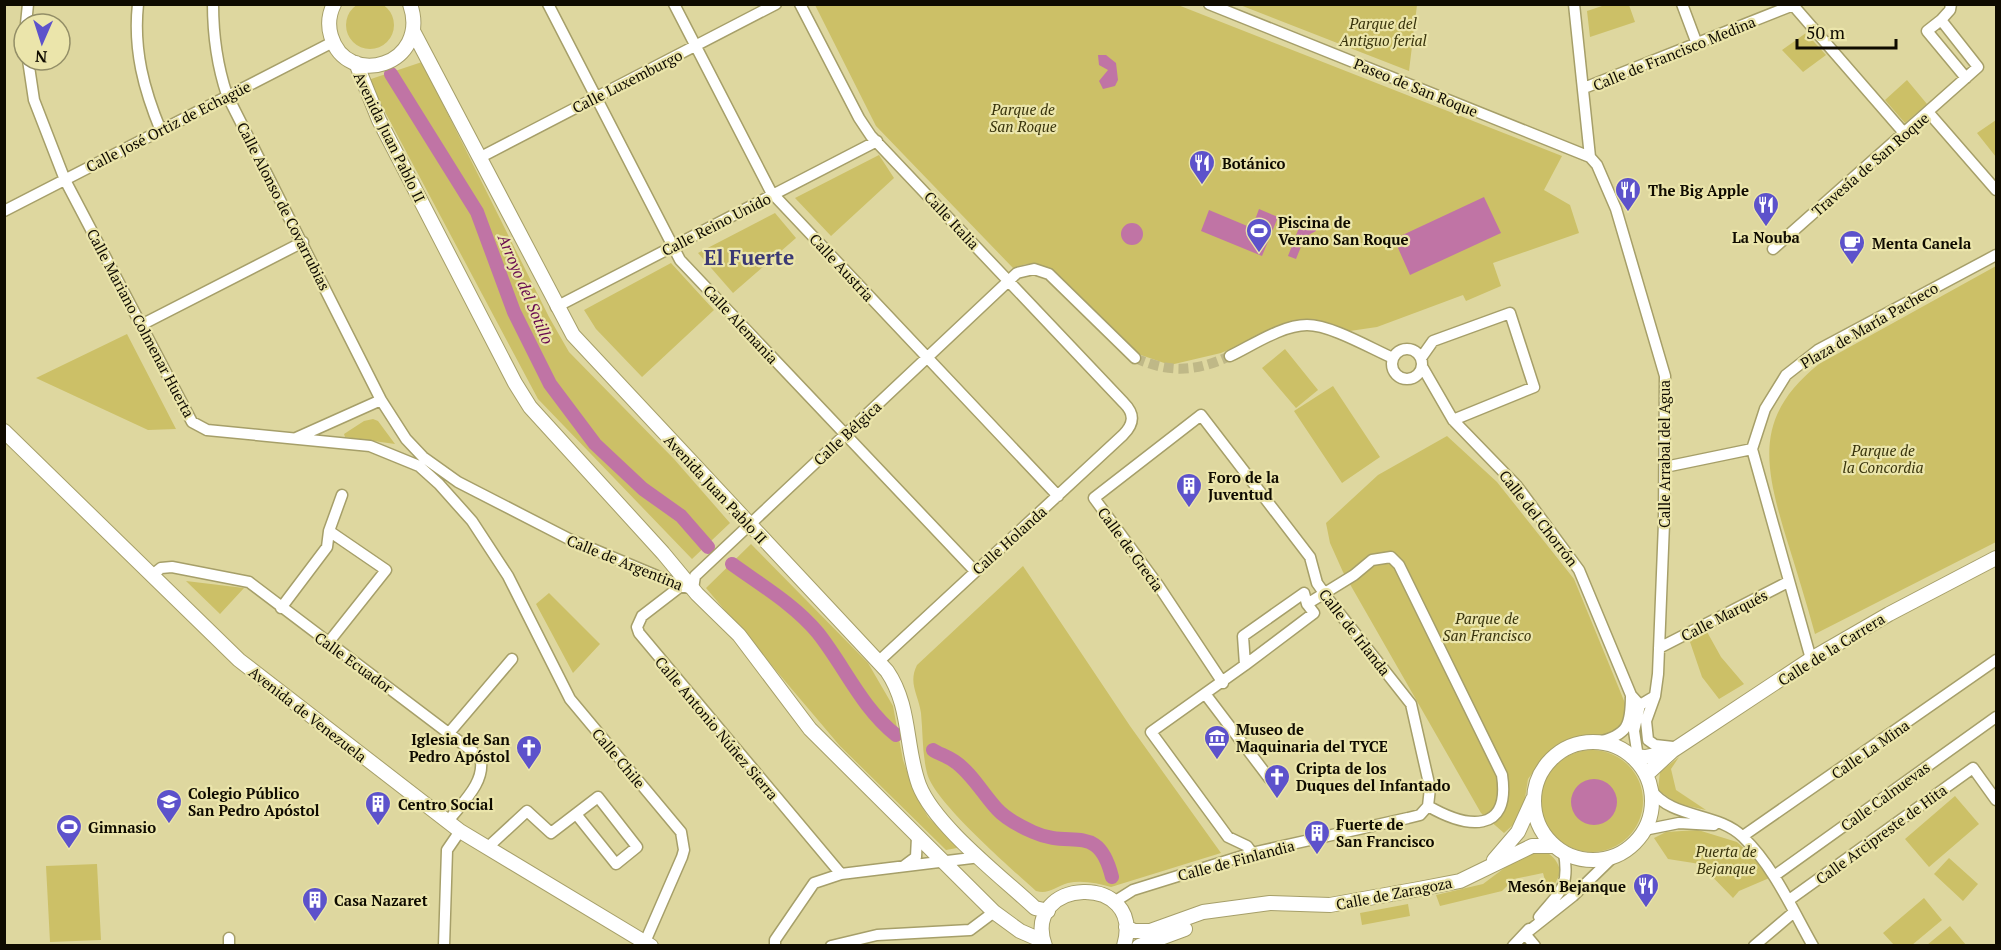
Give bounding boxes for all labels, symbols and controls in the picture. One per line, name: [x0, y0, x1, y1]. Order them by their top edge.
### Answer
street label: Calle de Francisco Medina: [1590, 11, 1759, 95]
north arrow: [12, 12, 72, 72]
scale bar: [1797, 12, 1896, 50]
park label: Parque del Antiguo ferial: [1338, 13, 1428, 50]
text: 50 m: [1806, 20, 1846, 44]
street label: Calle Luxemburgo: [568, 45, 686, 117]
text: N: [35, 46, 48, 68]
street label: Paseo de San Roque: [1351, 53, 1481, 121]
street label: Avenida Juan Pablo II: [350, 69, 430, 205]
street label: Calle José Ortiz de Echagüe: [82, 76, 254, 176]
park label: Parque de San Roque: [989, 99, 1057, 136]
street label: Travesía de San Roque: [1807, 108, 1933, 220]
street label: Calle Alonso de Covarrubias: [233, 118, 335, 294]
restaurant icon: Botánico: [1187, 148, 1217, 186]
place label: Botánico: [1222, 153, 1286, 173]
restaurant icon: The Big Apple: [1613, 175, 1643, 213]
place label: The Big Apple: [1648, 180, 1749, 200]
street label: Calle Italia: [920, 187, 984, 254]
street label: Calle Reino Unido: [658, 188, 774, 260]
restaurant icon: La Nouba: [1751, 190, 1781, 228]
place label: Piscina de Verano San Roque: [1278, 212, 1409, 249]
sports icon: Piscina de Verano San Roque: [1244, 216, 1274, 254]
street label: Calle Mariano Colmenar Huerta: [83, 225, 200, 421]
place label: La Nouba: [1732, 227, 1801, 247]
cafe icon: Menta Canela: [1837, 228, 1867, 266]
street label: Calle Austria: [805, 229, 879, 306]
water label: Arroyo del Sotillo: [492, 230, 559, 347]
place label: Menta Canela: [1872, 233, 1972, 253]
district label: El Fuerte: [704, 243, 794, 271]
street label: Plaza de María Pacheco: [1796, 277, 1942, 373]
street label: Calle Alemania: [699, 280, 783, 368]
street label: Calle Arrabal del Agua: [1654, 380, 1674, 528]
street label: Calle Bélgica: [809, 396, 885, 470]
street label: Avenida Juan Pablo II: [660, 430, 772, 548]
park label: Parque de la Concordia: [1842, 440, 1924, 477]
street label: Calle del Chorrón: [1495, 466, 1583, 570]
place label: Foro de la Juventud: [1208, 467, 1280, 504]
building icon: Foro de la Juventud: [1174, 471, 1204, 509]
street label: Calle Holanda: [968, 501, 1051, 579]
street label: Calle de Grecia: [1094, 503, 1169, 596]
street label: Calle de Argentina: [564, 530, 686, 595]
street label: Calle de Irlanda: [1315, 585, 1395, 680]
street label: Calle Marqués: [1677, 585, 1771, 645]
park label: Parque de San Francisco: [1443, 608, 1532, 645]
street label: Calle de la Carrera: [1774, 608, 1889, 690]
street label: Calle Ecuador: [311, 627, 397, 697]
street label: Calle Antonio Núñez Sierra: [651, 652, 783, 804]
street label: Avenida de Venezuela: [245, 662, 371, 767]
street label: Calle La Mina: [1827, 714, 1913, 783]
place label: Museo de Maquinaria del TYCE: [1236, 719, 1388, 756]
museum icon: Museo de Maquinaria del TYCE: [1202, 723, 1232, 761]
street label: Calle Chile: [588, 724, 650, 792]
place label: Iglesia de San Pedro Apóstol: [409, 729, 510, 766]
church icon: Iglesia de San Pedro Apóstol: [514, 733, 544, 771]
street label: Calle Calnuevas: [1836, 757, 1934, 835]
place label: Cripta de los Duques del Infantado: [1296, 758, 1451, 795]
church icon: Cripta de los Duques del Infantado: [1262, 762, 1292, 800]
street label: Calle Arcipreste de Hita: [1811, 779, 1951, 888]
place label: Colegio Público San Pedro Apóstol: [188, 783, 320, 820]
school or university icon: Colegio Público San Pedro Apóstol: [154, 787, 184, 825]
building icon: Centro Social: [363, 789, 393, 827]
place label: Centro Social: [398, 794, 493, 814]
sports icon: Gimnasio: [54, 812, 84, 850]
place label: Fuerte de San Francisco: [1336, 814, 1435, 851]
place label: Gimnasio: [88, 817, 156, 837]
building icon: Fuerte de San Francisco: [1302, 818, 1332, 856]
street label: Calle de Finlandia: [1175, 835, 1297, 885]
park label: Puerta de Bejanque: [1694, 841, 1757, 878]
restaurant icon: Mesón Bejanque: [1631, 871, 1661, 909]
street label: Calle de Zaragoza: [1334, 872, 1454, 914]
place label: Mesón Bejanque: [1508, 876, 1626, 896]
building icon: Casa Nazaret: [300, 885, 330, 923]
place label: Casa Nazaret: [334, 890, 428, 910]

